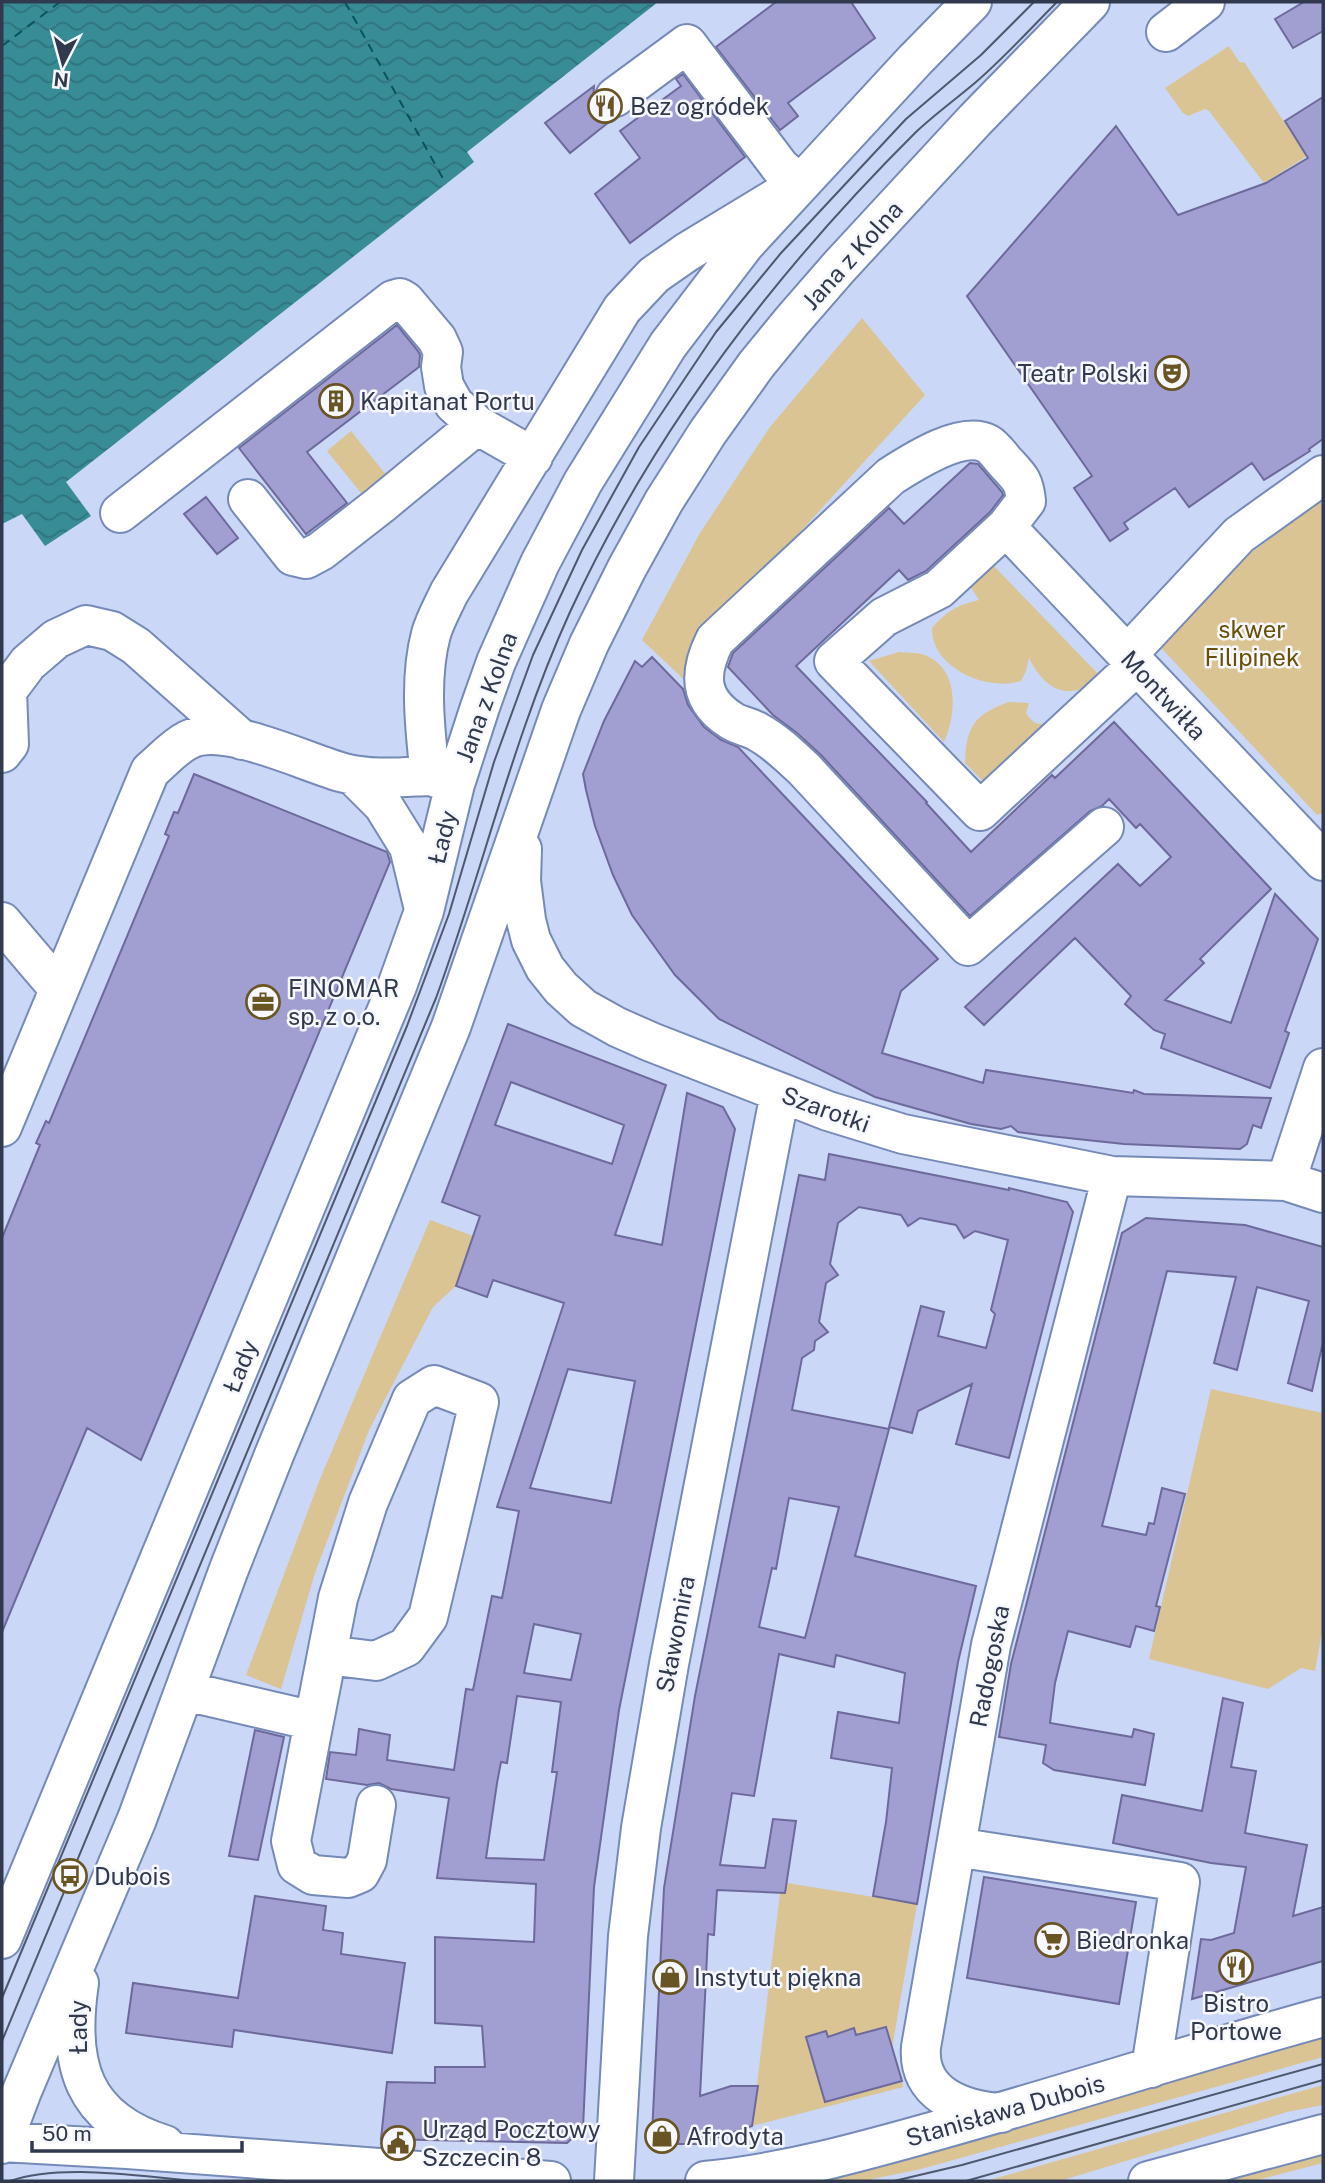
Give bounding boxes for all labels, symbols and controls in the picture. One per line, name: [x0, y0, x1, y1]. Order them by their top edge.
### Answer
north arrow: [28, 28, 98, 98]
text: N: [53, 68, 70, 92]
restaurant icon: Bez ogródek: [586, 87, 624, 125]
place label: Bez ogródek: [630, 92, 769, 120]
street label: Jana z Kolna: [796, 195, 908, 315]
theatre icon: Teatr Polski: [1153, 354, 1191, 392]
place label: Teatr Polski: [1018, 359, 1148, 387]
building icon: Kapitanat Portu: [317, 382, 355, 420]
place label: Kapitanat Portu: [360, 387, 535, 415]
park label: skwer Filipinek: [1205, 615, 1299, 671]
street label: Jana z Kolna: [450, 628, 522, 766]
street label: Montwiłła: [1116, 645, 1212, 745]
street label: Łady: [422, 807, 462, 867]
place label: FINOMAR sp. z o.o.: [288, 974, 399, 1030]
office icon: FINOMAR sp. z o.o.: [244, 983, 282, 1021]
street label: Szarotki: [778, 1080, 874, 1138]
street label: Łady: [217, 1336, 263, 1396]
street label: Sławomira: [650, 1573, 700, 1695]
street label: Radogoska: [963, 1603, 1015, 1729]
bus stop icon: Dubois: [51, 1857, 89, 1895]
place label: Dubois: [94, 1862, 171, 1890]
supermarket icon: Biedronka: [1033, 1921, 1071, 1959]
place label: Biedronka: [1076, 1926, 1189, 1954]
restaurant icon: Bistro Portowe: [1217, 1948, 1255, 1986]
shop icon: Instytut piękna: [651, 1958, 689, 1996]
place label: Instytut piękna: [694, 1963, 861, 1991]
place label: Bistro Portowe: [1190, 1989, 1282, 2045]
street label: Łady: [64, 2000, 92, 2054]
street label: Stanisława Dubois: [902, 2068, 1108, 2152]
scale bar: [32, 2110, 242, 2154]
place label: Urząd Pocztowy Szczecin 8: [422, 2115, 601, 2171]
shop icon: Afrodyta: [643, 2117, 681, 2155]
text: 50 m: [42, 2121, 92, 2146]
place label: Afrodyta: [686, 2122, 784, 2150]
public building icon: Urząd Pocztowy Szczecin 8: [379, 2124, 417, 2162]

